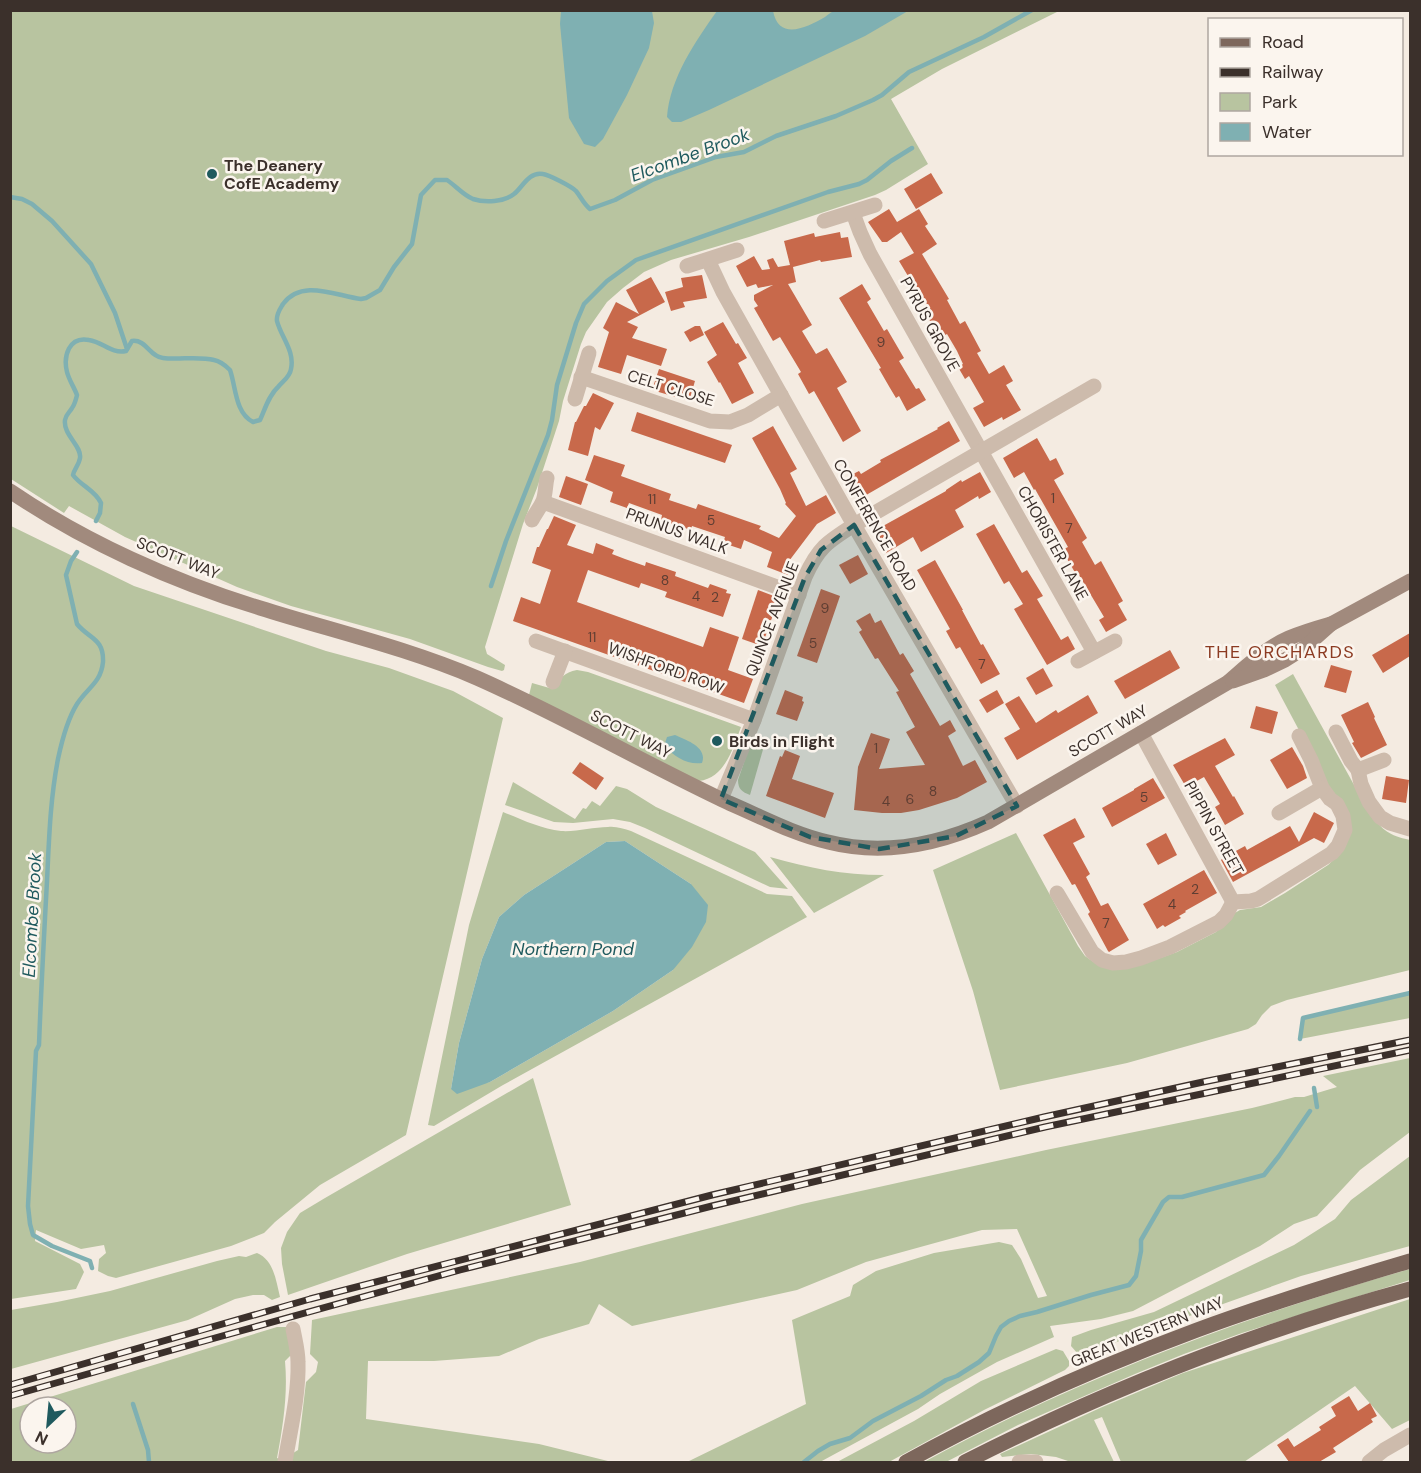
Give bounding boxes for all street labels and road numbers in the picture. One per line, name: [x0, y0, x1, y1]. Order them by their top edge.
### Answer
street label: PYRUS GROVE: [895, 273, 965, 375]
street label: CELT CLOSE: [625, 365, 717, 411]
street label: CONFERENCE ROAD: [829, 455, 921, 595]
street label: CHORISTER LANE: [1013, 482, 1093, 604]
street label: PRUNUS WALK: [623, 503, 731, 559]
street label: SCOTT WAY: [133, 532, 223, 584]
street label: QUINCE AVENUE: [740, 558, 804, 680]
street label: WISHFORD ROW: [605, 637, 727, 699]
street label: SCOTT WAY: [1065, 700, 1151, 762]
street label: SCOTT WAY: [587, 705, 675, 763]
street label: PIPPIN STREET: [1179, 777, 1249, 879]
street label: GREAT WESTERN WAY: [1068, 1292, 1226, 1372]

